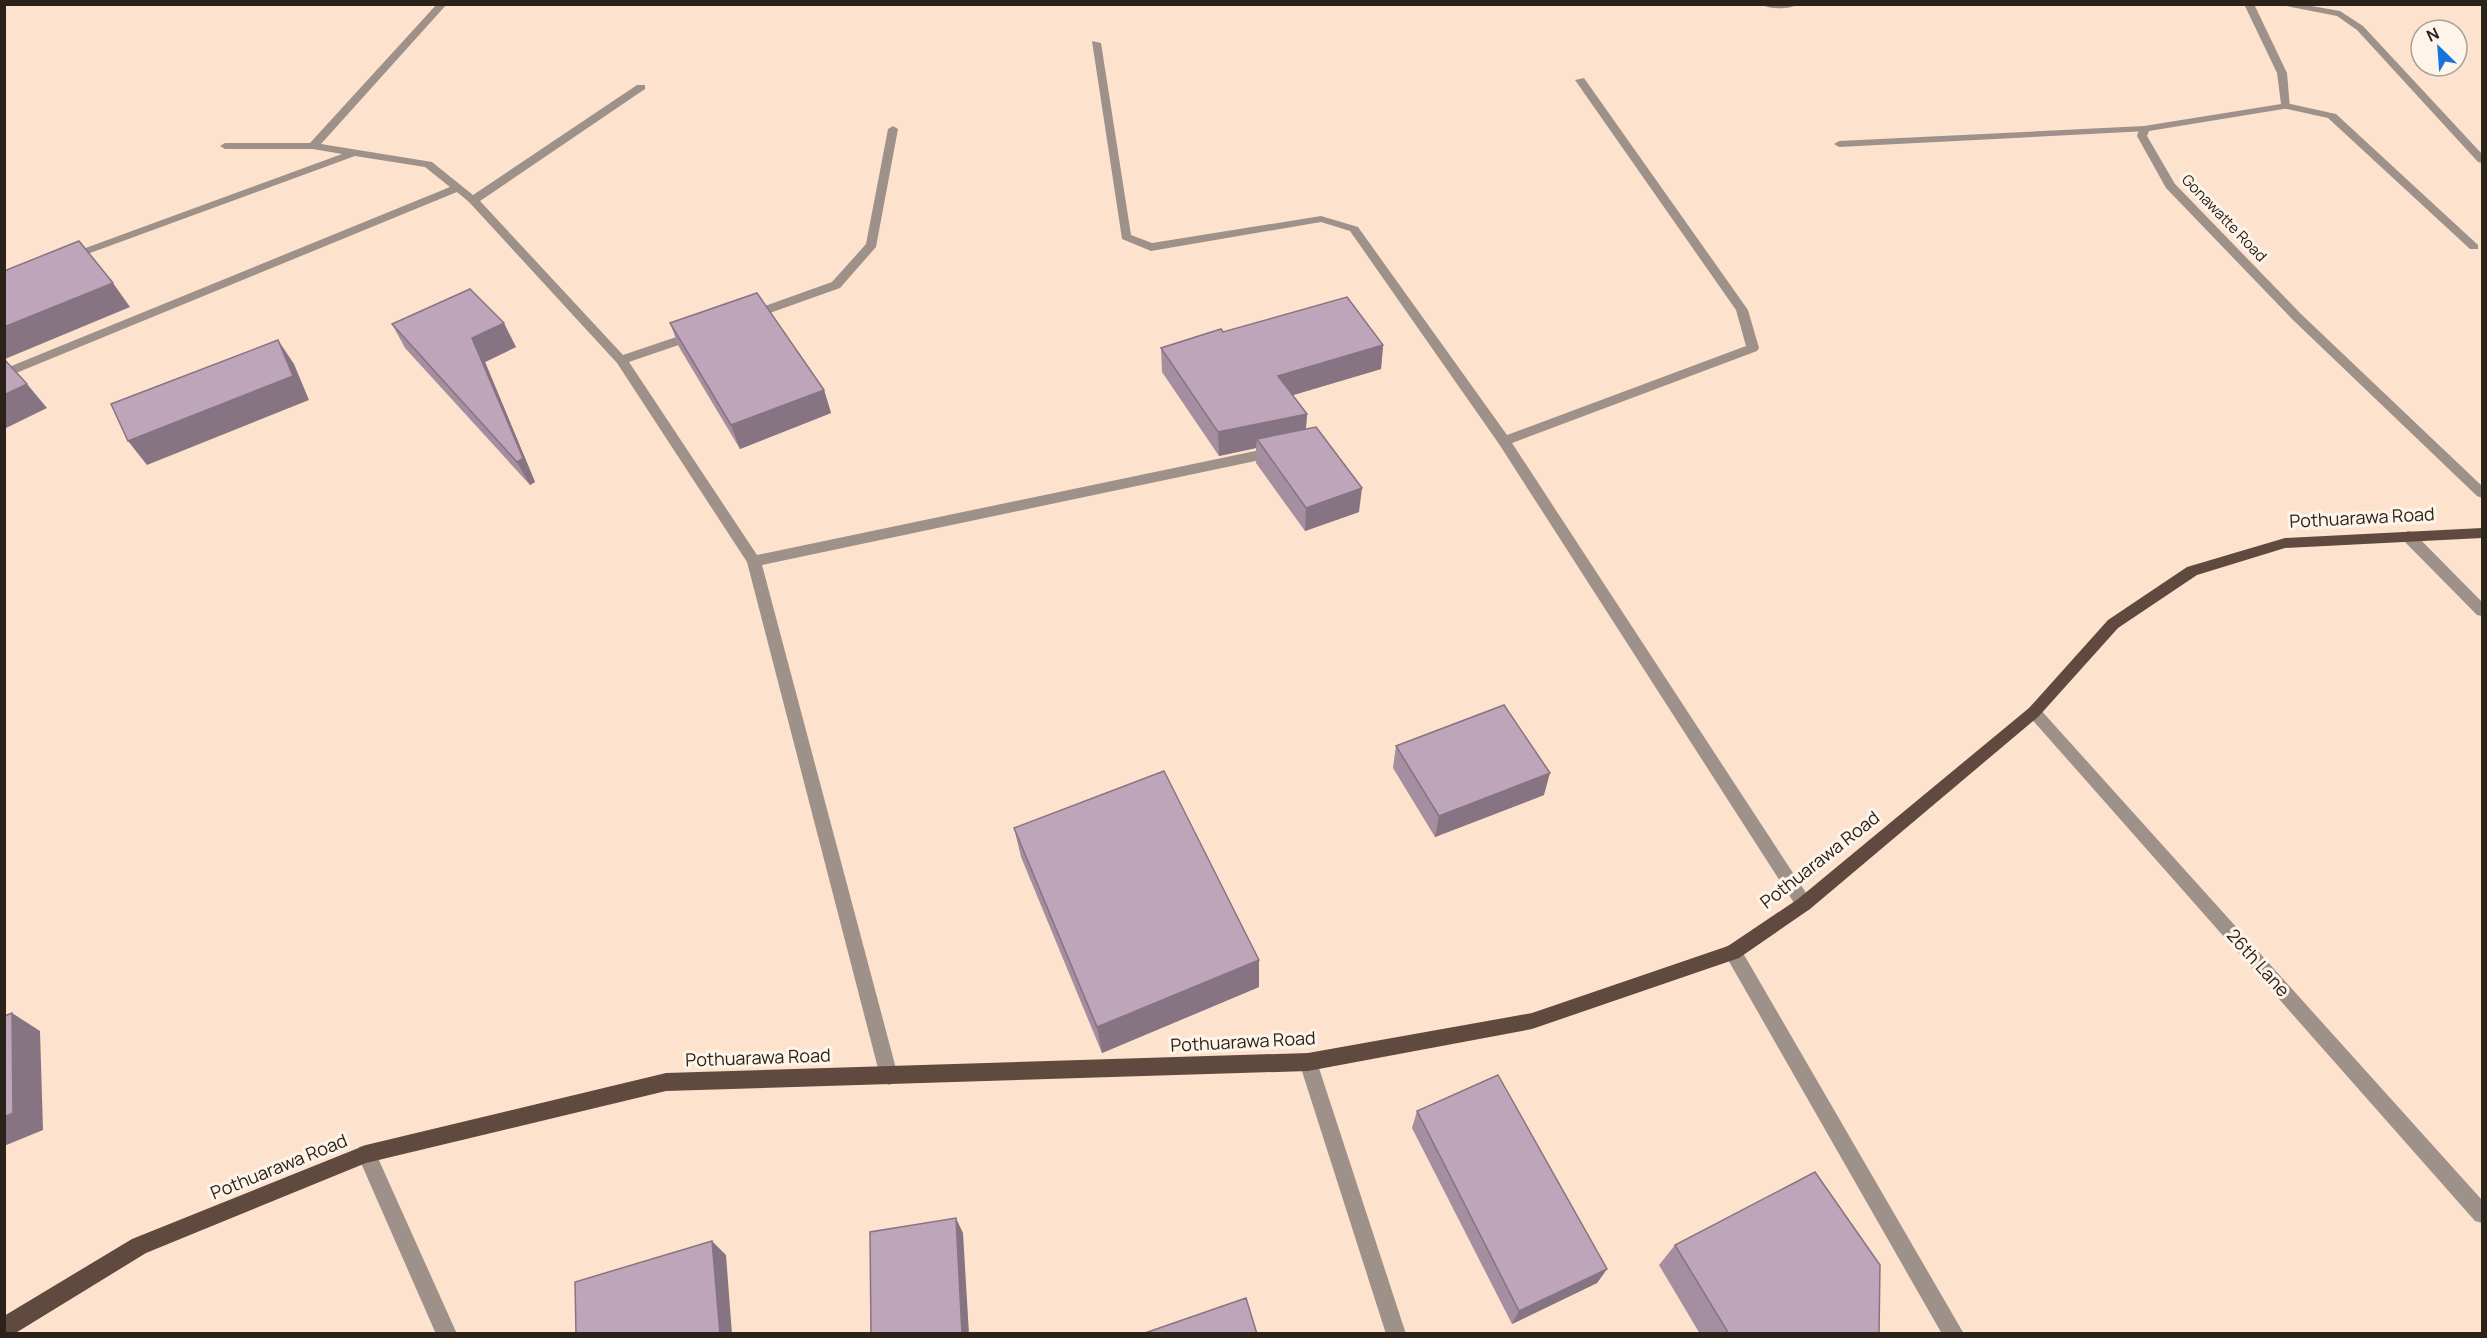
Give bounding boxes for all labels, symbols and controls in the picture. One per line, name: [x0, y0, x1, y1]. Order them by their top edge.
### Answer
north arrow: [2409, 18, 2469, 78]
text: N: [2423, 22, 2443, 47]
street label: Gonawatte Road: [2177, 169, 2272, 266]
street label: Pothuarawa Road: [2289, 501, 2435, 533]
street label: Pothuarawa Road: [1755, 805, 1884, 913]
street label: 26th Lane: [2222, 923, 2296, 1001]
street label: Pothuarawa Road: [1170, 1025, 1316, 1057]
street label: Pothuarawa Road: [685, 1042, 831, 1072]
street label: Pothuarawa Road: [207, 1128, 351, 1204]

